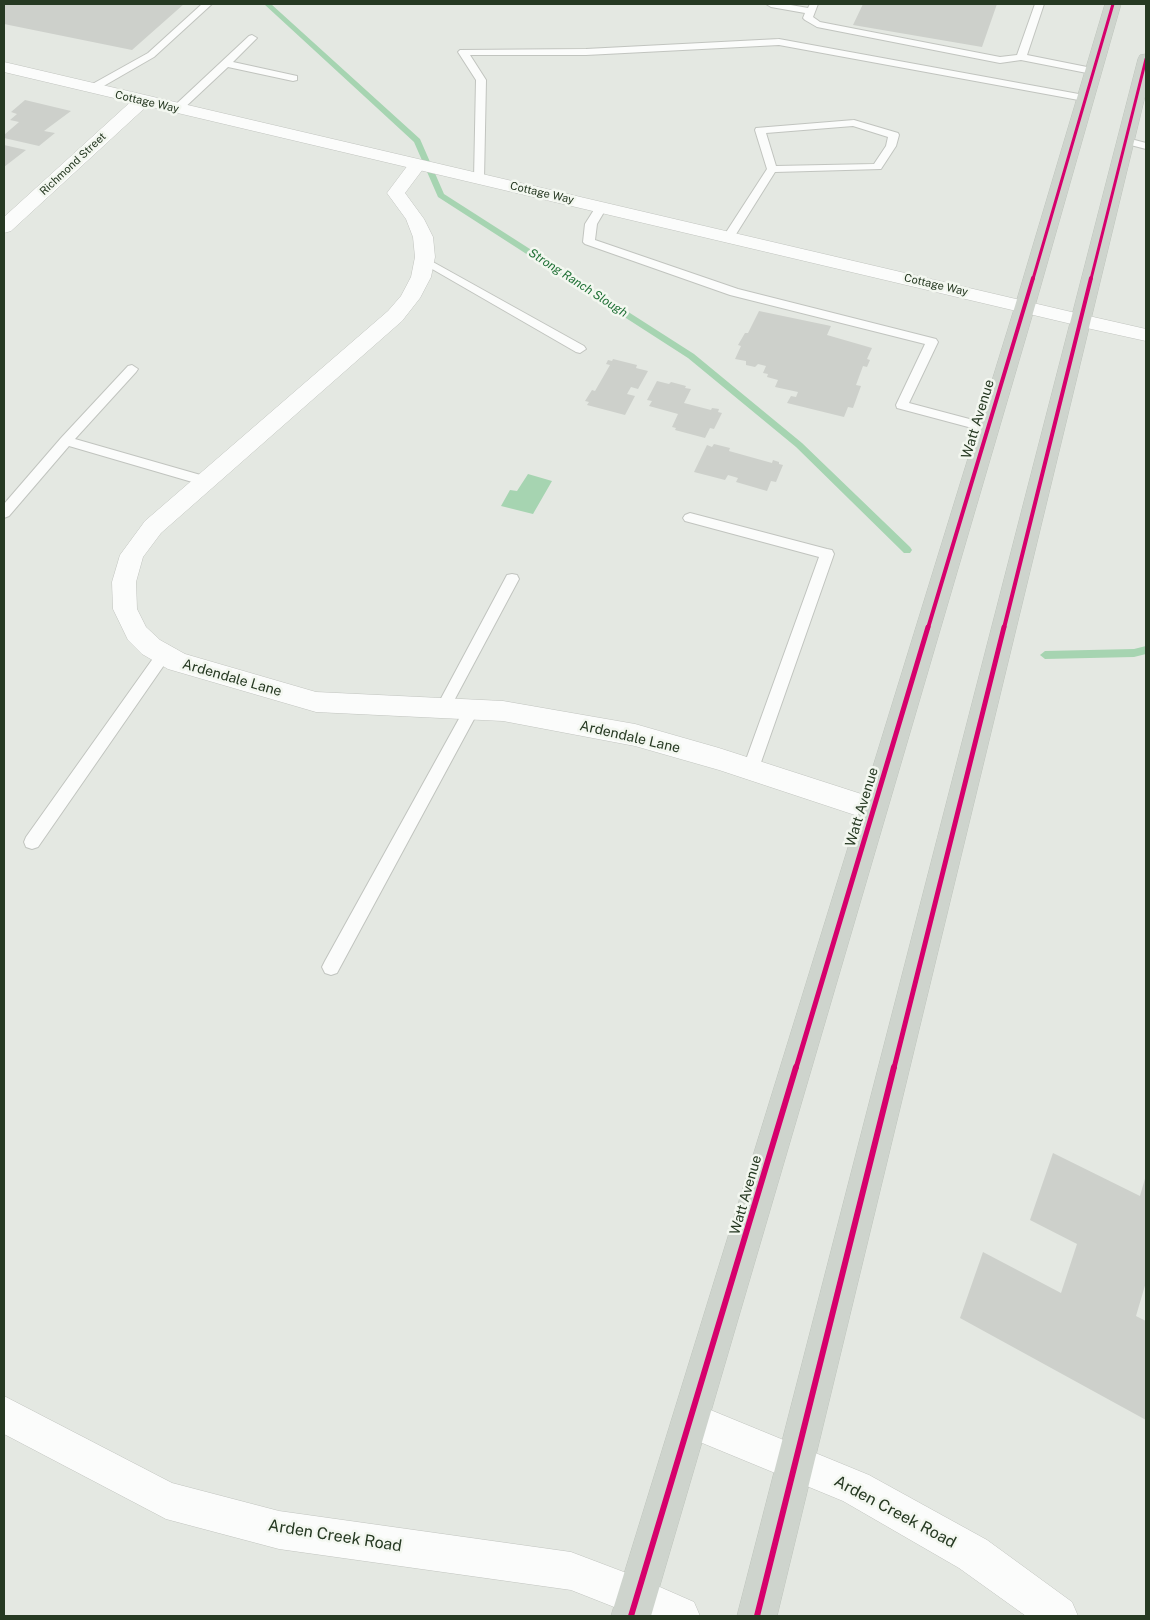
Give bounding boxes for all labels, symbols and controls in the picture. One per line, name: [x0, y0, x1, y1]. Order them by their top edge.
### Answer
street label: Cottage Way: [114, 88, 180, 116]
street label: Richmond Street: [37, 130, 109, 198]
street label: Cottage Way: [509, 179, 575, 207]
water label: Strong Ranch Slough: [526, 246, 630, 320]
street label: Cottage Way: [903, 271, 969, 299]
street label: Watt Avenue: [958, 377, 998, 461]
street label: Ardendale Lane: [180, 656, 284, 700]
street label: Ardendale Lane: [578, 717, 682, 757]
street label: Watt Avenue: [842, 765, 882, 849]
street label: Watt Avenue: [727, 1153, 765, 1237]
street label: Arden Creek Road: [831, 1472, 959, 1552]
street label: Arden Creek Road: [267, 1516, 403, 1556]

